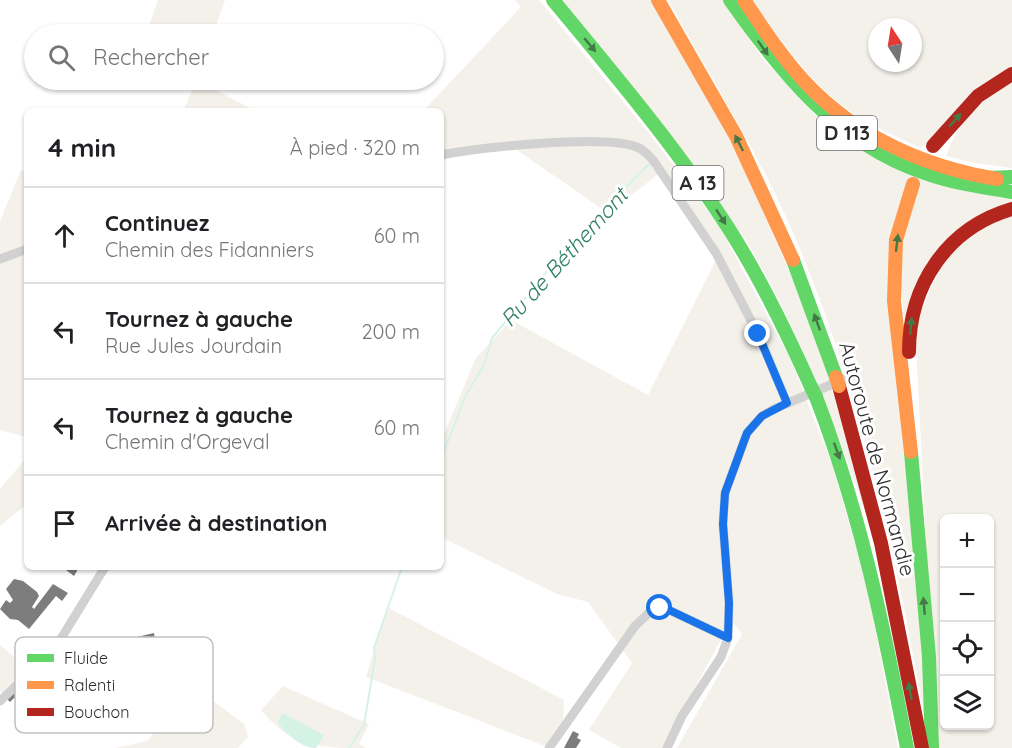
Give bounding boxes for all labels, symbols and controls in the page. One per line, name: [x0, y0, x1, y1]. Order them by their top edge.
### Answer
north arrow: [868, 18, 922, 72]
search box: [24, 24, 444, 90]
one-way arrow: [583, 37, 596, 52]
one-way arrow: [757, 40, 769, 56]
icon: search: [45, 41, 78, 74]
text: Rechercher: [93, 43, 209, 71]
one-way arrow: [948, 112, 962, 127]
road number: D 113: [817, 116, 877, 150]
text: 4 min: [48, 131, 116, 164]
text: À pied · 320 m: [290, 135, 420, 160]
one-way arrow: [734, 135, 744, 152]
road number: A 13: [672, 166, 724, 200]
water label: Ru de Béthemont: [494, 180, 635, 332]
text: Continuez: [105, 209, 209, 237]
one-way arrow: [715, 209, 726, 225]
icon: ahead: [48, 219, 81, 252]
text: 60 m: [374, 223, 420, 248]
one-way arrow: [892, 233, 902, 252]
text: Chemin des Fidanniers: [105, 237, 314, 262]
text: Tournez à gauche: [105, 305, 293, 333]
one-way arrow: [812, 313, 821, 331]
icon: left: [48, 315, 81, 348]
one-way arrow: [906, 316, 916, 335]
text: 200 m: [361, 319, 420, 344]
route end: [744, 320, 770, 346]
text: Rue Jules Jourdain: [105, 333, 282, 358]
street label: Autoroute de Normandie: [834, 339, 922, 579]
text: Tournez à gauche: [105, 401, 293, 429]
icon: left: [48, 411, 81, 444]
text: 60 m: [374, 415, 420, 440]
text: Chemin d'Orgeval: [105, 429, 270, 454]
one-way arrow: [832, 442, 842, 460]
icon: arrive: [48, 507, 81, 540]
text: Arrivée à destination: [105, 509, 327, 537]
map controls: [940, 514, 994, 730]
button: +: [940, 514, 994, 568]
button: −: [940, 568, 994, 622]
route start: [646, 594, 672, 620]
one-way arrow: [919, 596, 929, 615]
button: locate: [940, 622, 994, 676]
legend: [15, 637, 213, 733]
text: Fluide: [64, 648, 108, 668]
text: Ralenti: [64, 675, 115, 695]
button: layers: [940, 676, 994, 730]
one-way arrow: [905, 681, 914, 700]
text: Bouchon: [64, 702, 129, 722]

